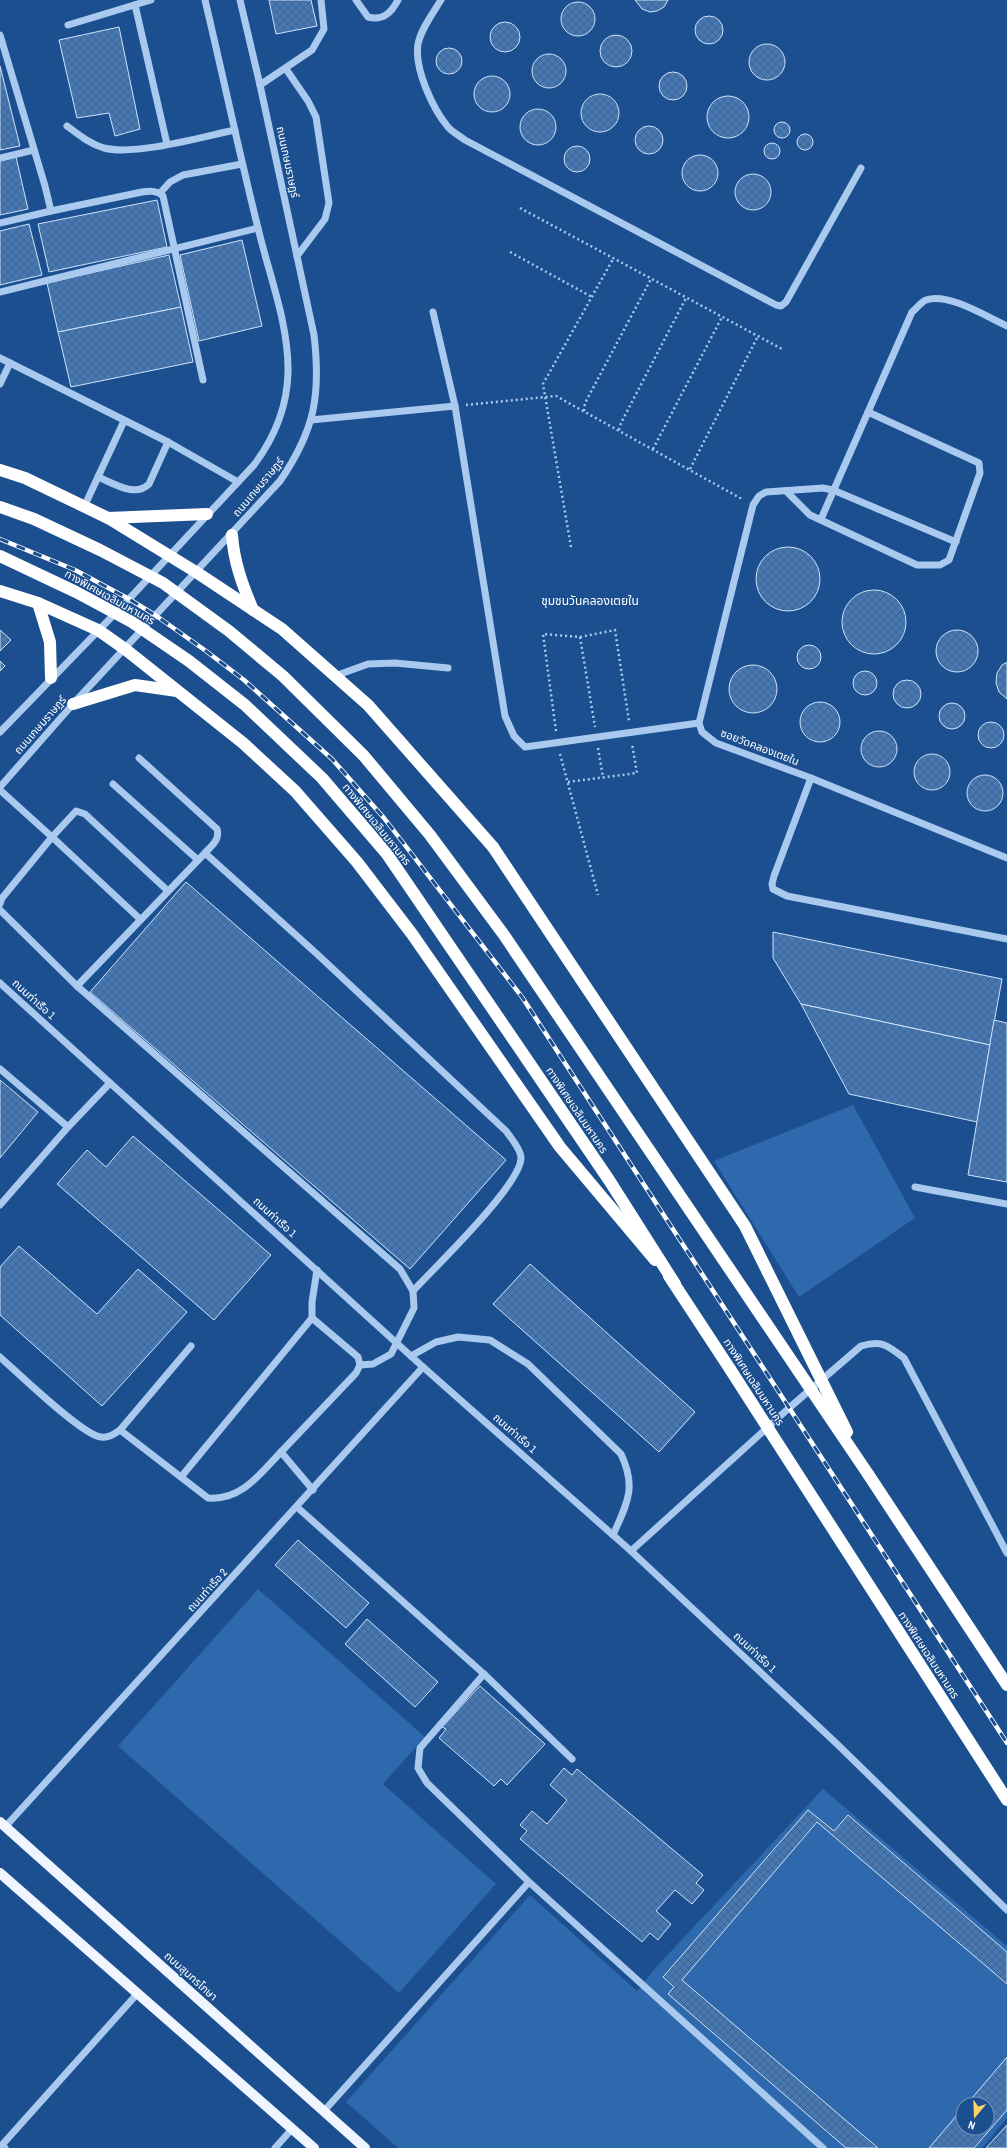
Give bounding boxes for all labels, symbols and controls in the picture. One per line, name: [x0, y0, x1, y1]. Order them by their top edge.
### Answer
street label: ถนนเกษมราษฎร์: [274, 125, 303, 199]
street label: ถนนเกษมราษฎร์: [229, 454, 287, 519]
street label: ทางพิเศษเฉลิมมหานคร: [62, 566, 158, 628]
district label: ชุมชนวันคลองเตยใน: [541, 593, 639, 609]
street label: ถนนเกษมราษฎร์: [11, 693, 69, 757]
street label: ซอยวัดคลองเตยใน: [719, 726, 801, 768]
street label: ทางพิเศษเฉลิมมหานคร: [340, 780, 414, 868]
street label: ถนนท่าเรือ 1: [9, 976, 59, 1022]
street label: ทางพิเศษเฉลิมมหานคร: [543, 1064, 611, 1156]
street label: ถนนท่าเรือ 1: [250, 1194, 300, 1240]
street label: ทางพิเศษเฉลิมมหานคร: [721, 1336, 787, 1428]
street label: ถนนท่าเรือ 1: [490, 1410, 540, 1456]
street label: ถนนท่าเรือ 2: [184, 1565, 230, 1615]
street label: ทางพิเศษเฉลิมมหานคร: [896, 1609, 962, 1701]
street label: ถนนท่าเรือ 1: [731, 1629, 779, 1675]
street label: ถนนสุนทรโกษา: [162, 1948, 220, 2004]
north arrow: [955, 2096, 995, 2136]
text: N: [966, 2118, 977, 2133]

